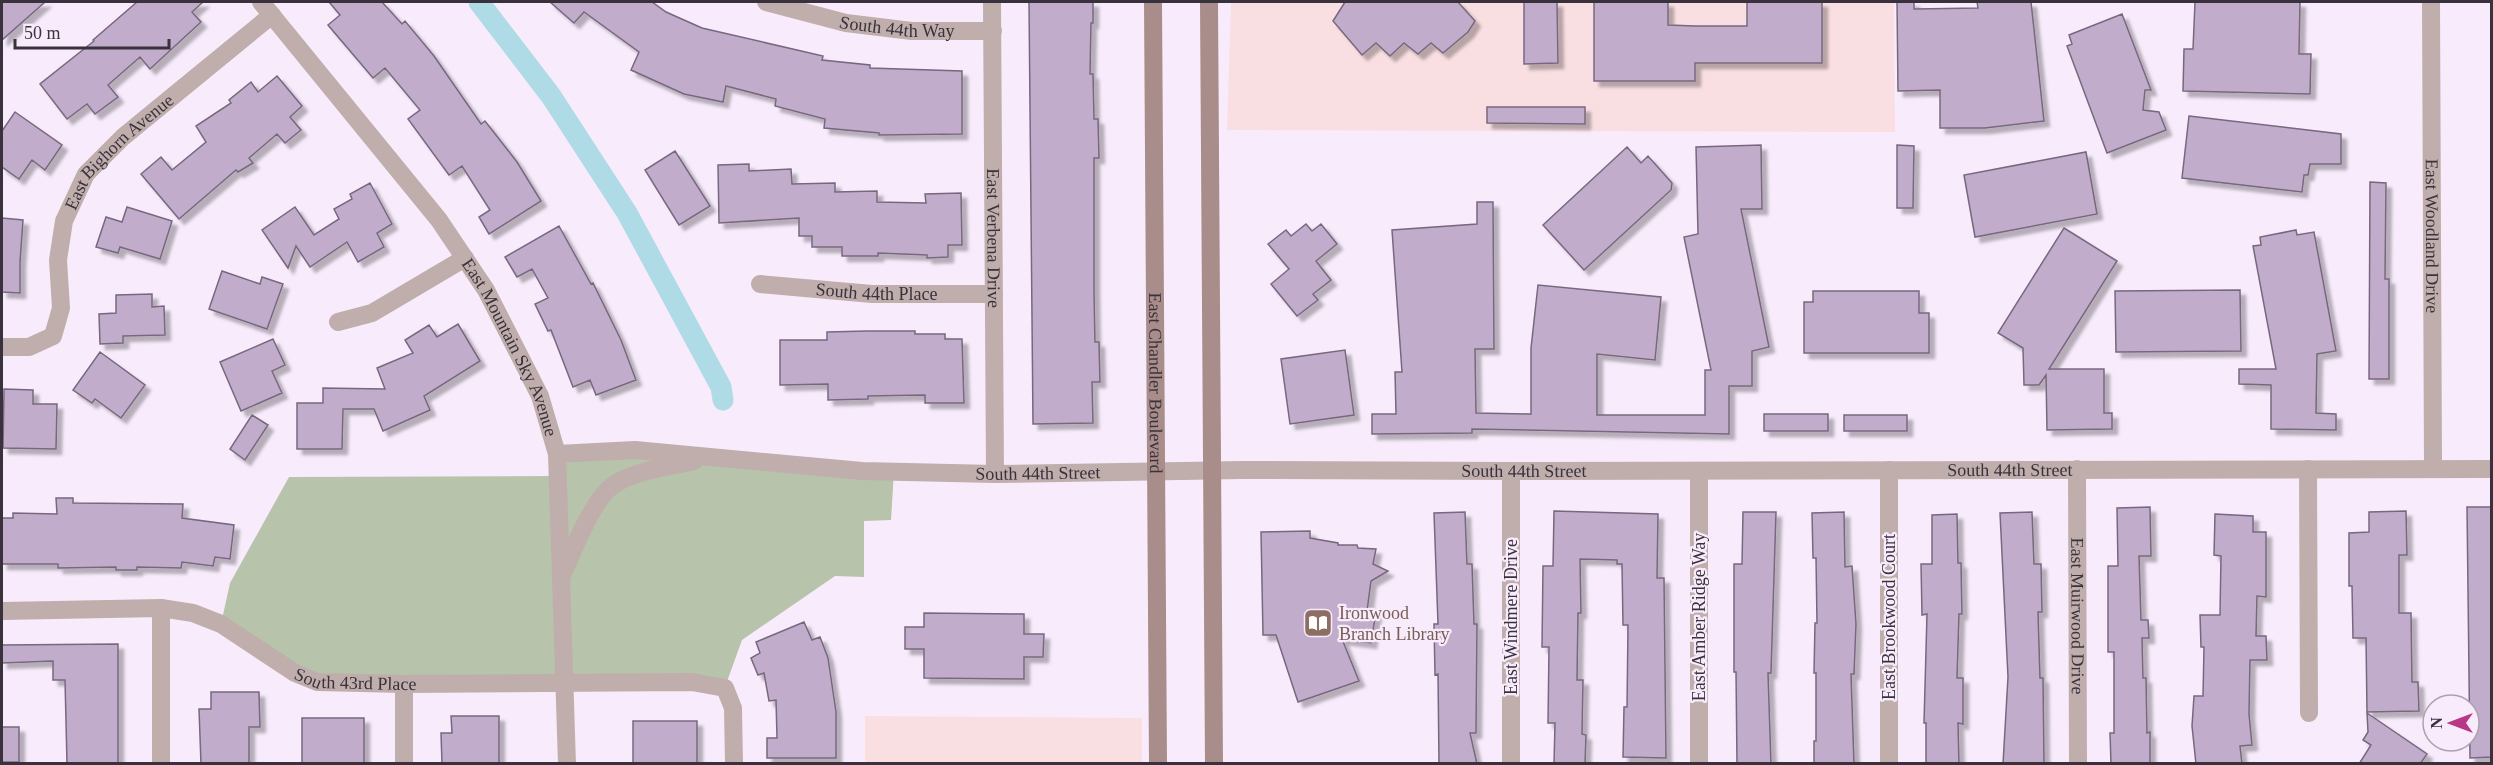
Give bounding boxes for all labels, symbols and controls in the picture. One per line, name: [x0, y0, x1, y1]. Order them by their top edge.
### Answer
scale bar: [15, 12, 170, 50]
street label: South 44th Way: [837, 12, 954, 41]
text: 50 m: [24, 23, 61, 43]
street label: East Bighorn Avenue: [61, 90, 177, 213]
street label: East Woodland Drive: [2422, 159, 2442, 313]
street label: East Verbena Drive: [983, 168, 1004, 308]
street label: East Mountain Sky Avenue: [458, 255, 561, 439]
street label: South 44th Place: [815, 279, 938, 304]
street label: East Chandler Boulevard: [1145, 292, 1166, 474]
street label: South 44th Street: [1947, 460, 2072, 480]
street label: South 44th Street: [1461, 461, 1586, 481]
street label: South 44th Street: [975, 462, 1101, 484]
street label: East Amber Ridge Way: [1689, 533, 1709, 701]
street label: East Brookwood Court: [1879, 534, 1899, 700]
street label: East Muirwood Drive: [2067, 537, 2088, 695]
street label: East Windmere Drive: [1501, 539, 1521, 695]
place label: Ironwood Branch Library: [1339, 603, 1449, 644]
library icon: Ironwood Branch Library: [1302, 607, 1334, 639]
street label: South 43rd Place: [291, 664, 417, 694]
north arrow: [2421, 693, 2481, 753]
text: N: [2428, 717, 2445, 729]

